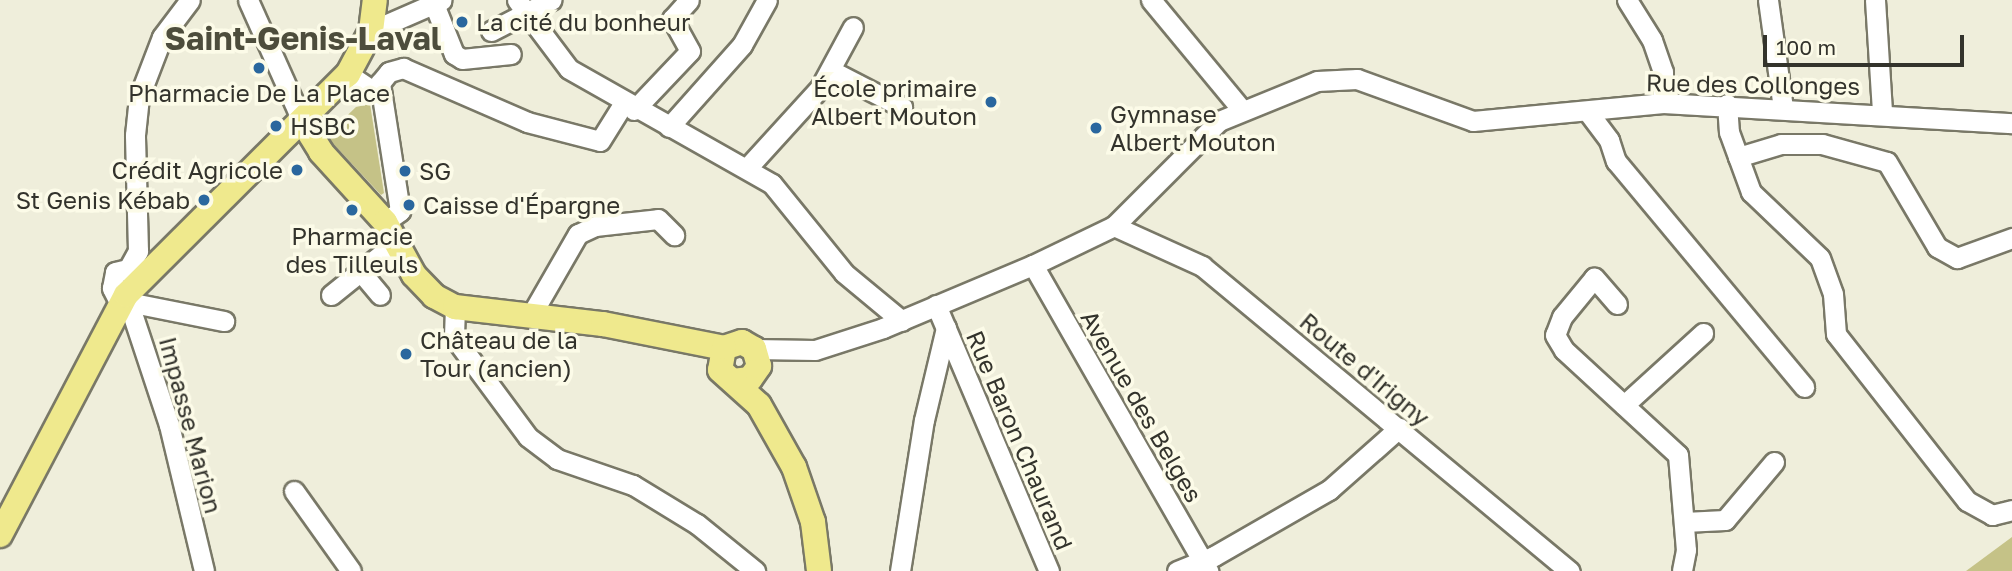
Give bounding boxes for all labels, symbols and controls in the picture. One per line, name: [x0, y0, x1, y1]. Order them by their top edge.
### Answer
place label: La cité du bonheur: [476, 8, 690, 36]
marker: La cité du bonheur: [454, 14, 470, 30]
district label: Saint-Genis-Laval: [164, 19, 442, 57]
scale bar: [1767, 21, 1968, 65]
text: 100 m: [1776, 34, 1836, 60]
marker: Pharmacie De La Place: [251, 60, 267, 76]
street label: Rue des Collonges: [1646, 68, 1860, 100]
place label: École primaire Albert Mouton: [811, 74, 977, 130]
place label: Pharmacie De La Place: [128, 79, 390, 107]
marker: École primaire Albert Mouton: [983, 94, 999, 110]
place label: Gymnase Albert Mouton: [1110, 100, 1276, 156]
place label: HSBC: [290, 112, 356, 140]
marker: HSBC: [268, 118, 284, 134]
marker: Gymnase Albert Mouton: [1088, 120, 1104, 136]
place label: Crédit Agricole: [112, 156, 283, 184]
place label: SG: [419, 157, 451, 185]
marker: Crédit Agricole: [289, 162, 305, 178]
marker: SG: [397, 163, 413, 179]
place label: St Genis Kébab: [16, 186, 190, 214]
place label: Caisse d'Épargne: [423, 191, 620, 219]
marker: St Genis Kébab: [196, 192, 212, 208]
marker: Caisse d'Épargne: [401, 197, 417, 213]
marker: Pharmacie des Tilleuls: [344, 202, 360, 218]
place label: Pharmacie des Tilleuls: [286, 222, 418, 278]
street label: Avenue des Belges: [1075, 305, 1209, 507]
street label: Route d'Irigny: [1294, 306, 1436, 432]
place label: Château de la Tour (ancien): [420, 326, 578, 382]
street label: Rue Baron Chaurand: [961, 326, 1079, 554]
street label: Impasse Marion: [154, 334, 228, 516]
marker: Château de la Tour (ancien): [398, 346, 414, 362]

